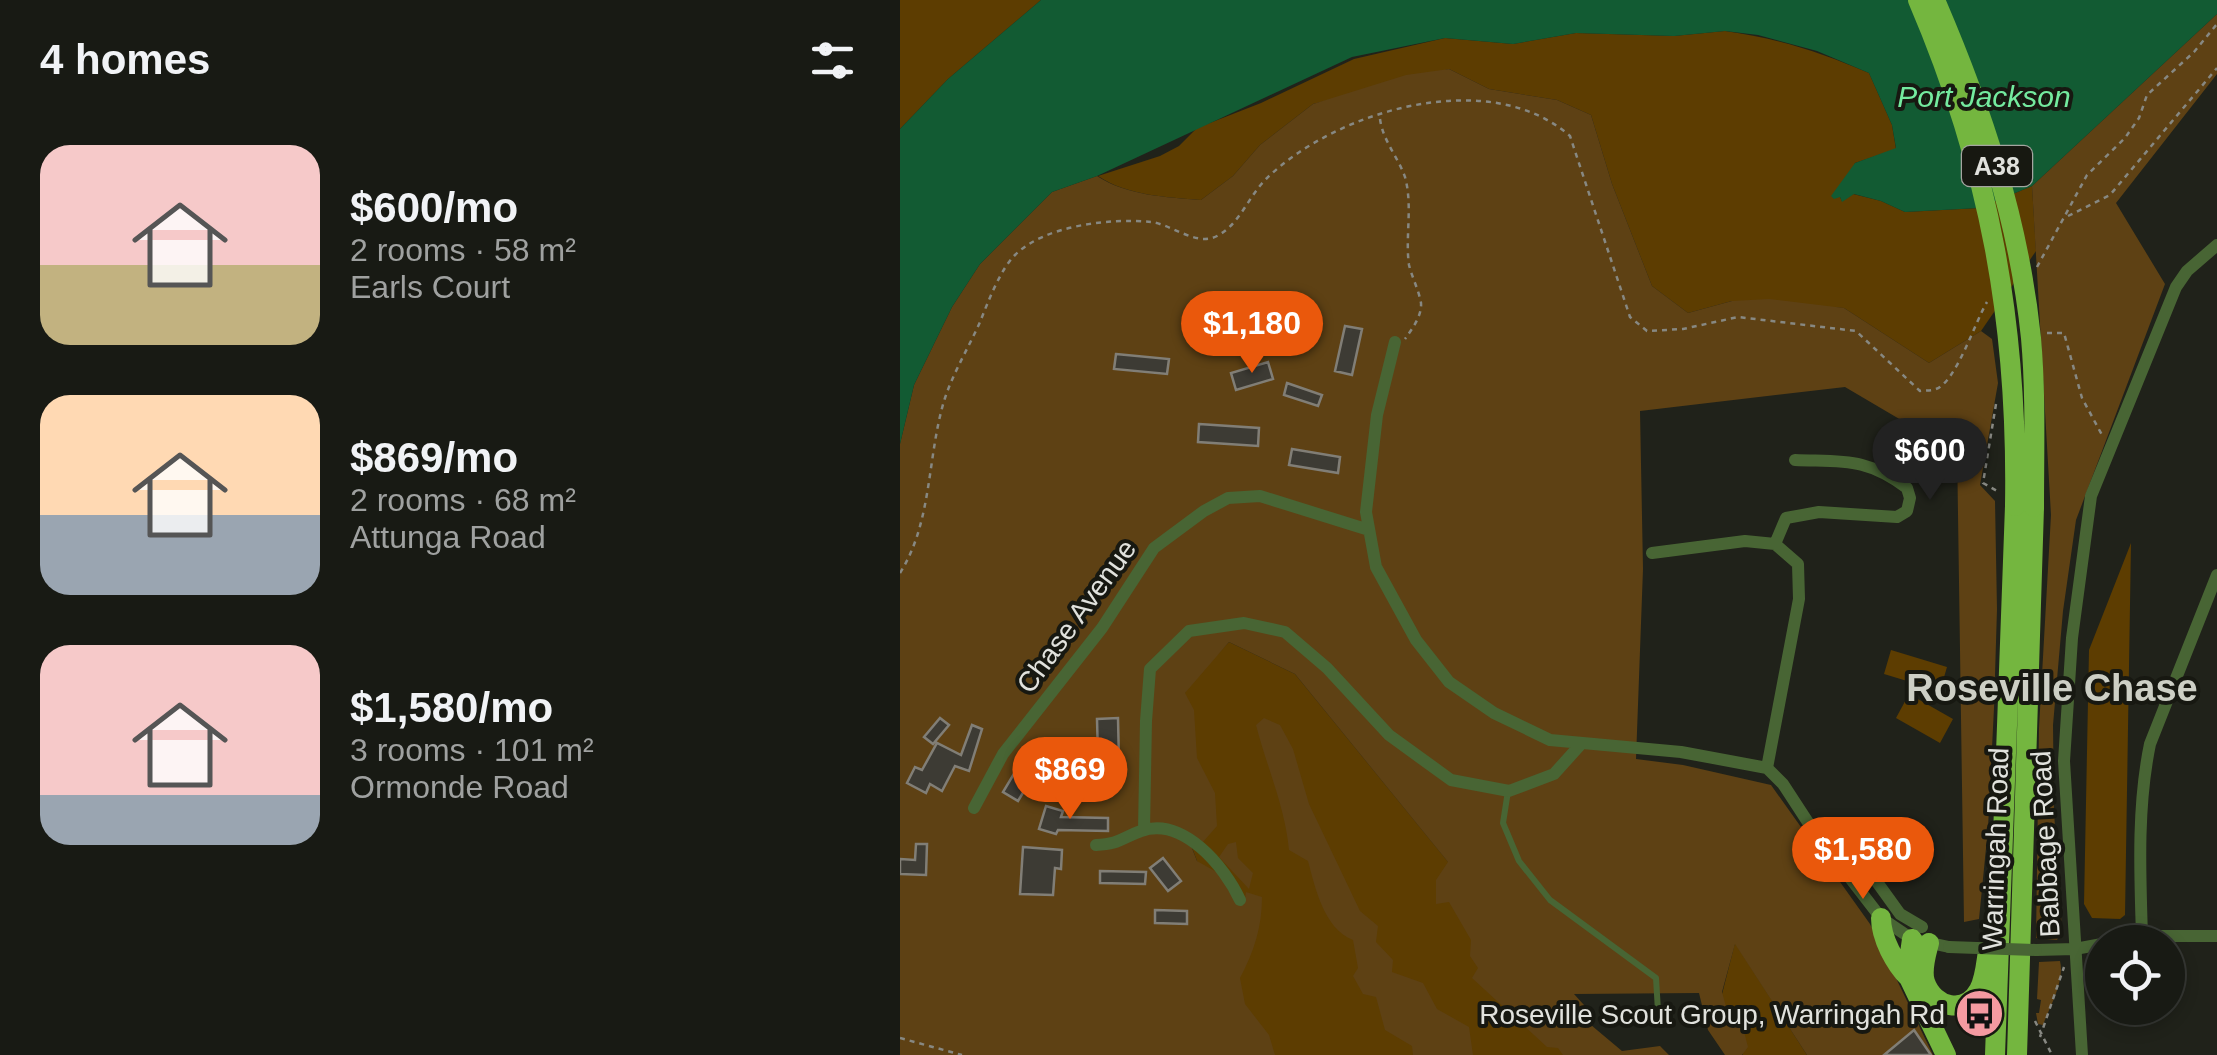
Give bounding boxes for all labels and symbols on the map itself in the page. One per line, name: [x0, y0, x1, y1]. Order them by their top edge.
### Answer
water label: Port Jackson: [1897, 80, 2071, 113]
road number: A38: [1962, 146, 2032, 186]
pin: $1,180: [1171, 291, 1333, 376]
pin: $600: [1871, 418, 1989, 503]
street label: Chase Avenue: [1010, 534, 1142, 699]
district label: Roseville Chase: [1906, 667, 2198, 709]
pin: $869: [1011, 737, 1129, 822]
street label: Warringah Road: [1976, 747, 2015, 951]
street label: Babbage Road: [2025, 750, 2066, 938]
pin: $1,580: [1782, 817, 1944, 902]
bus stop icon: Roseville Scout Group, Warringah Rd: [1954, 988, 2006, 1040]
place label: Roseville Scout Group, Warringah Rd: [1479, 999, 1945, 1030]

